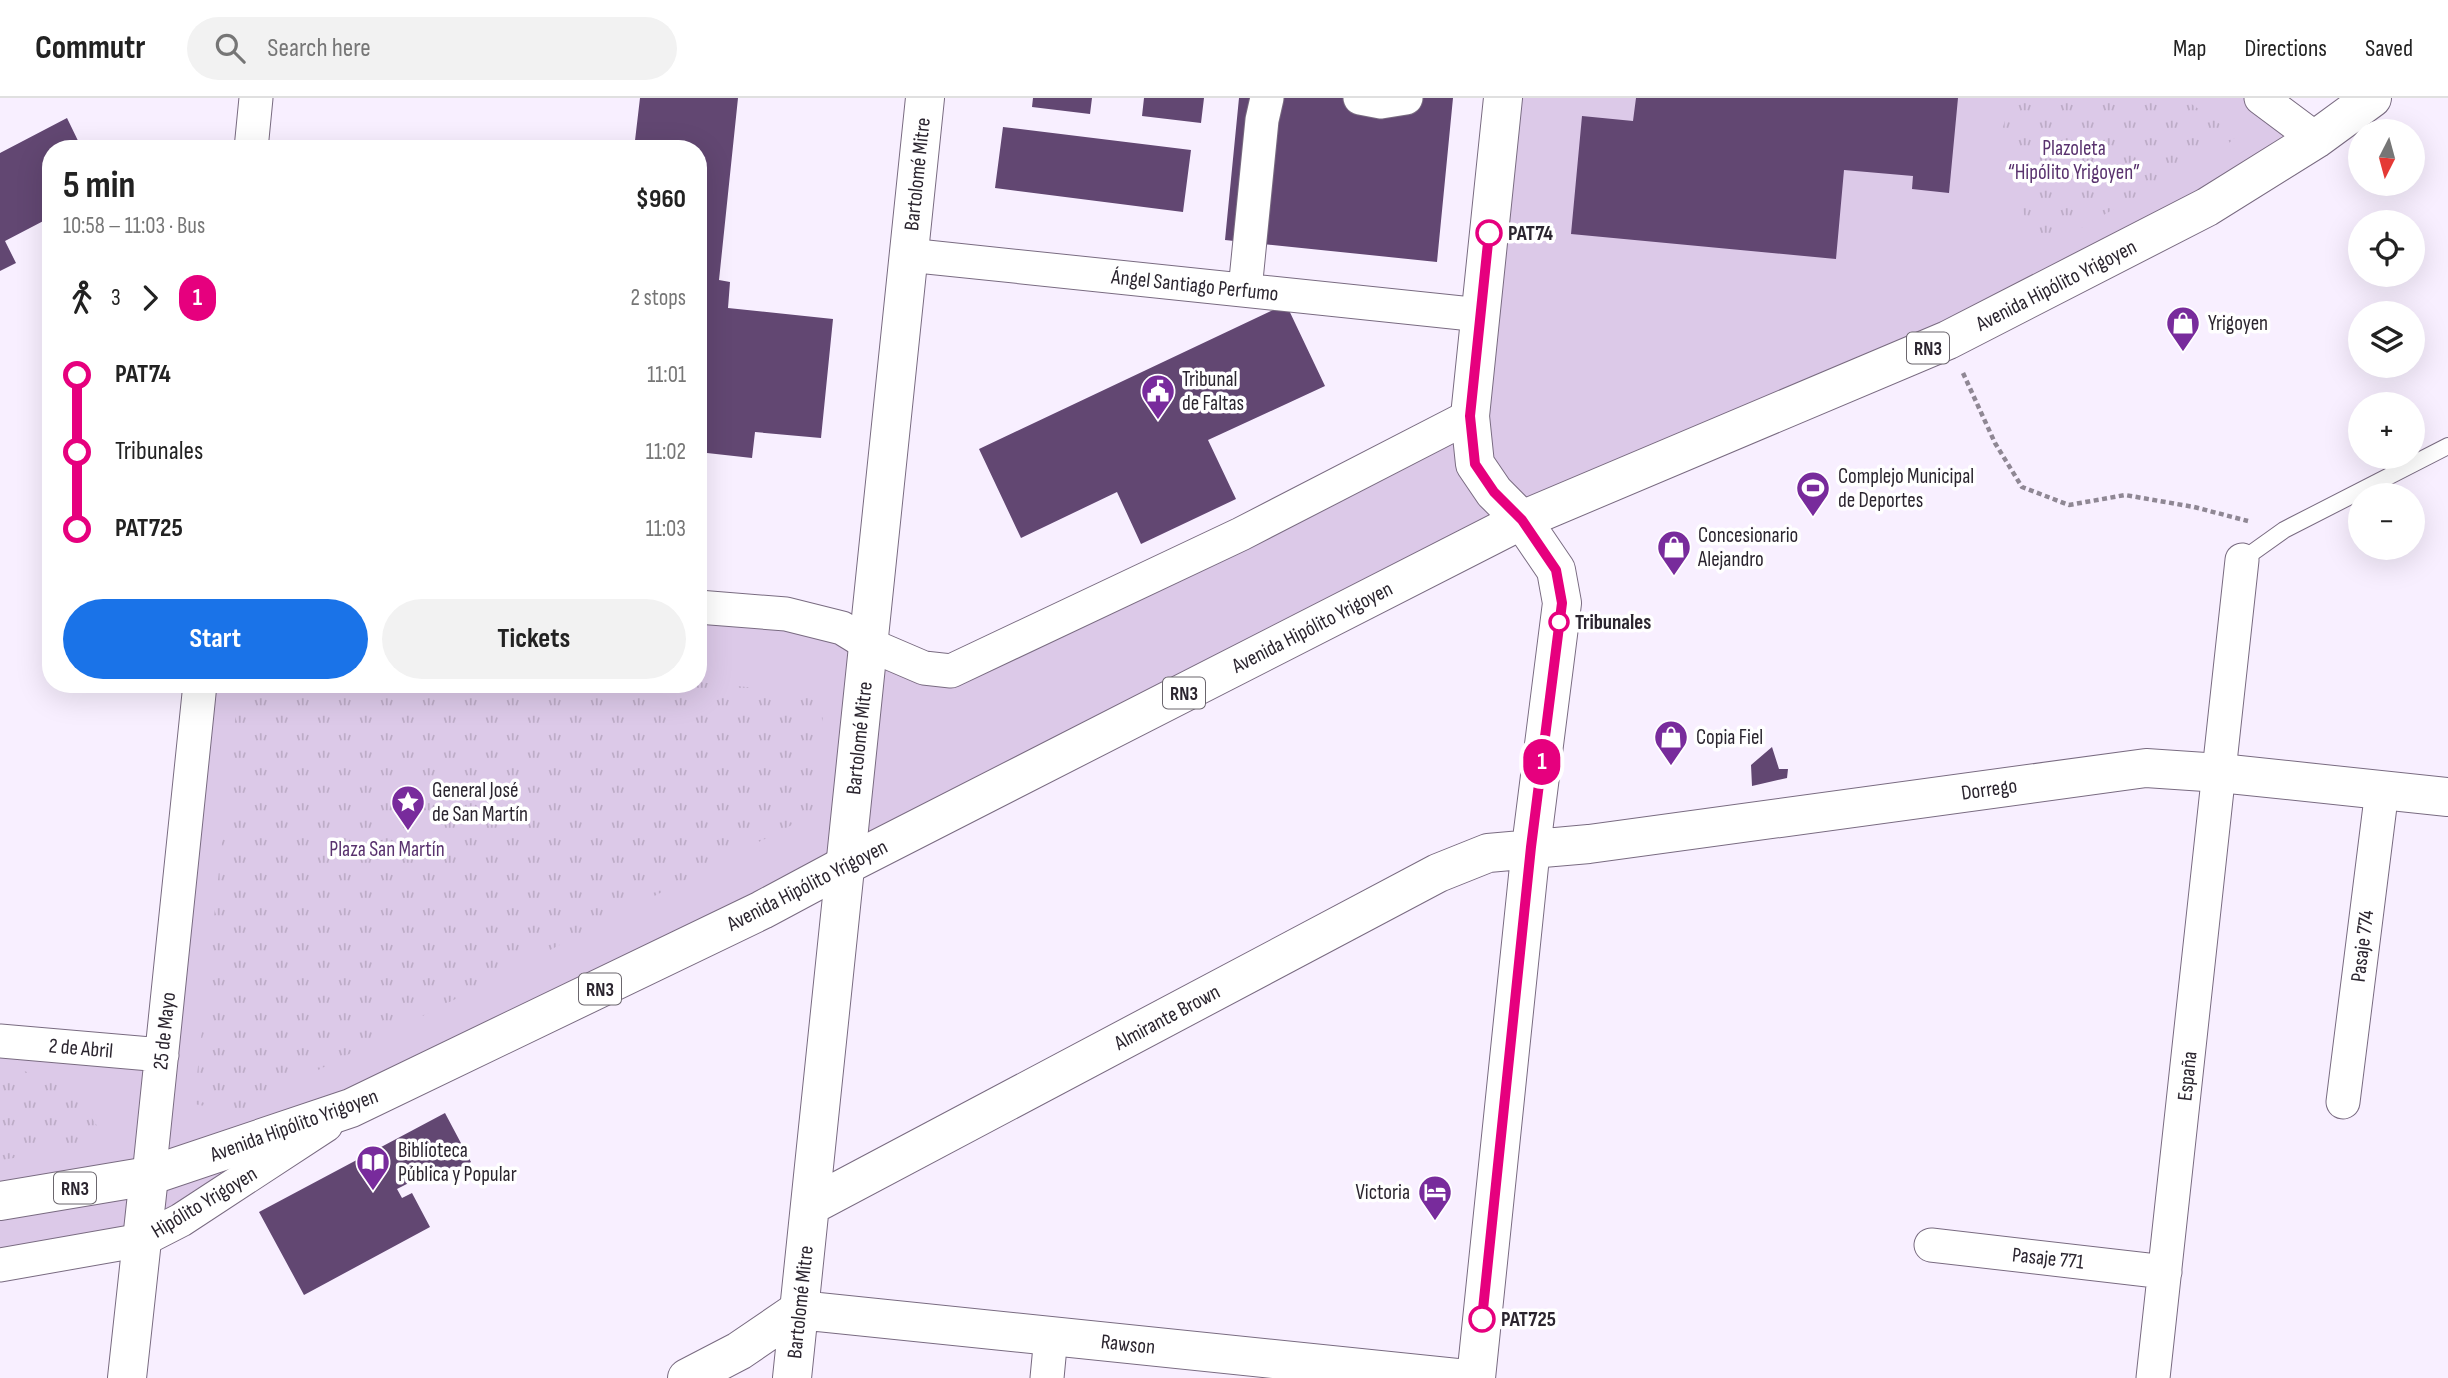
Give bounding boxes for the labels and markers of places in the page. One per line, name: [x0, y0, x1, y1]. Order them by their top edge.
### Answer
marker: PAT74: [1476, 220, 1502, 246]
place label: PAT74: [1508, 221, 1553, 246]
shop icon: Yrigoyen: [2164, 304, 2202, 353]
place label: Yrigoyen: [2208, 311, 2268, 336]
place label: Tribunal de Faltas: [1182, 367, 1244, 416]
public building icon: Tribunal de Faltas: [1139, 372, 1177, 421]
place label: Complejo Municipal de Deportes: [1838, 464, 1974, 513]
sports icon: Complejo Municipal de Deportes: [1794, 469, 1832, 518]
place label: Concesionario Alejandro: [1697, 523, 1798, 572]
shop icon: Concesionario Alejandro: [1655, 528, 1693, 577]
place label: Tribunales: [1575, 610, 1651, 635]
marker: Tribunales: [1549, 612, 1569, 632]
shop icon: Copia Fiel: [1652, 718, 1690, 767]
place label: Copia Fiel: [1696, 725, 1763, 750]
place label: General José de San Martín: [432, 778, 528, 827]
place icon: General José de San Martín: [389, 783, 427, 832]
place label: Biblioteca Pública y Popular: [398, 1138, 517, 1187]
library icon: Biblioteca Pública y Popular: [354, 1143, 392, 1192]
hotel icon: Victoria: [1416, 1173, 1454, 1222]
place label: Victoria: [1355, 1180, 1410, 1205]
marker: PAT725: [1469, 1306, 1495, 1332]
place label: PAT725: [1501, 1307, 1556, 1332]

